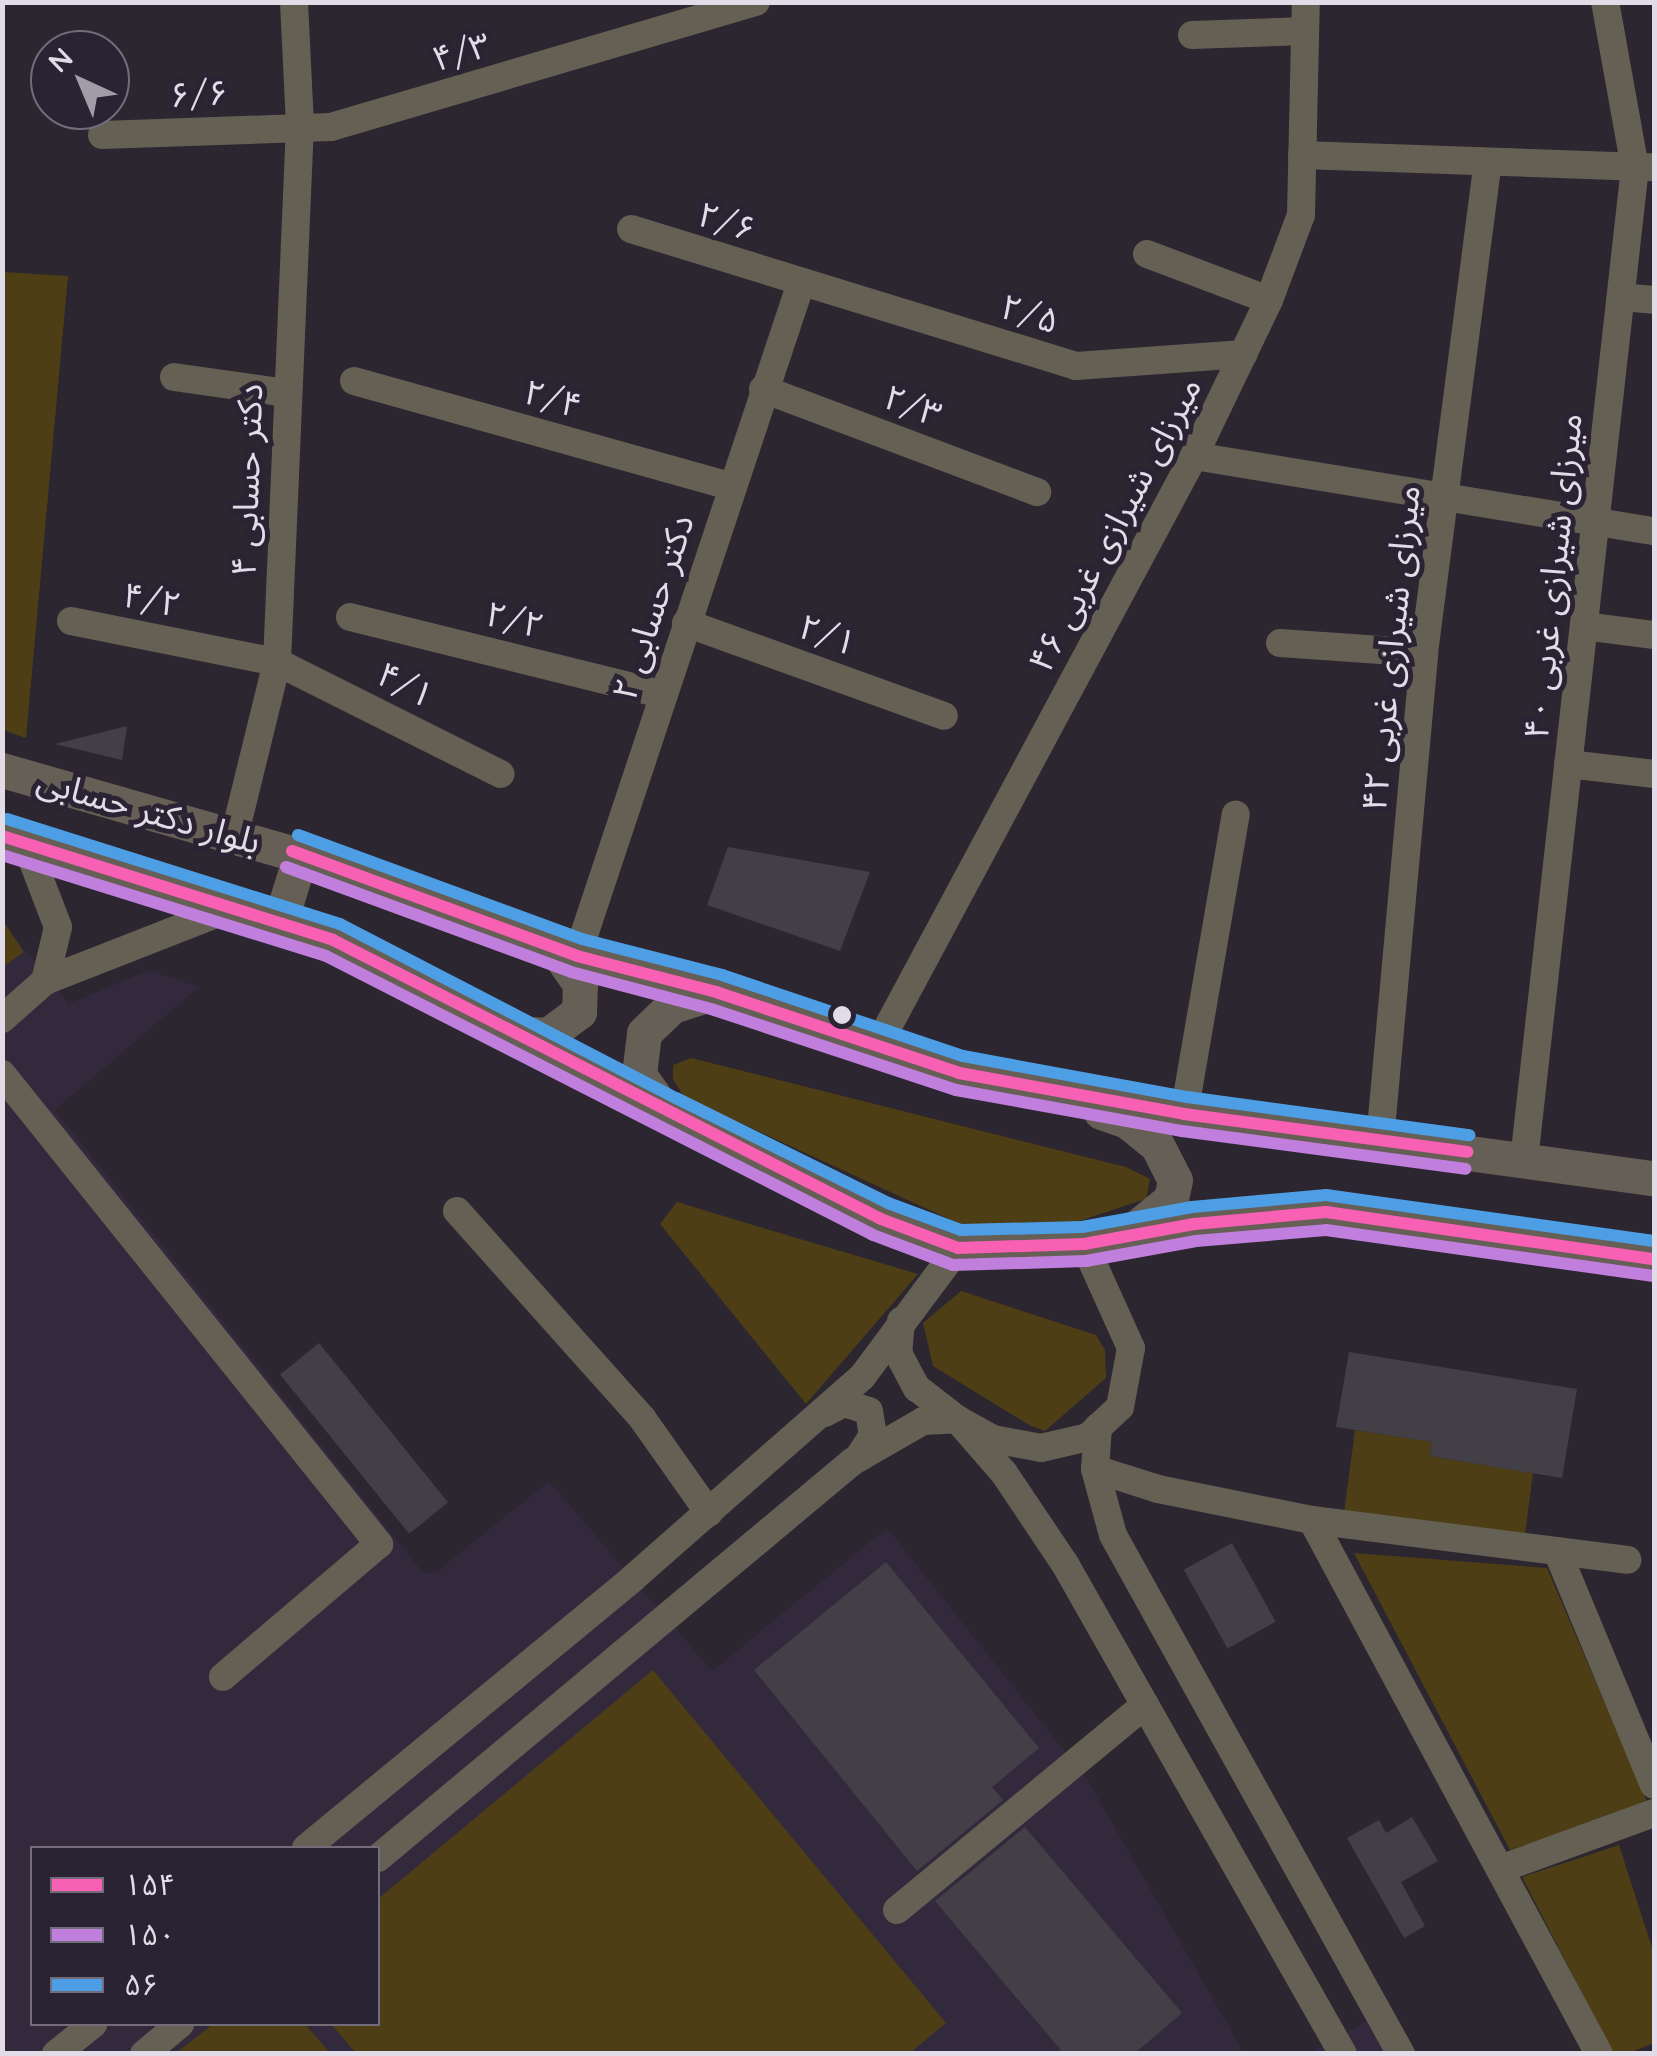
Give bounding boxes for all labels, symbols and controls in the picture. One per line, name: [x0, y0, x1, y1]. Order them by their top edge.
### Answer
street label: ۴/۳: [427, 23, 495, 79]
north arrow: [30, 30, 130, 130]
text: N: [41, 40, 80, 79]
street label: ۶/۶: [169, 71, 229, 115]
street label: ۲/۶: [693, 192, 761, 250]
street label: ۲/۵: [996, 284, 1064, 342]
street label: میرزای شیرازی غربی ۴۶: [1019, 369, 1209, 679]
street label: ۲/۴: [519, 370, 587, 426]
street label: ۲/۳: [878, 375, 948, 435]
street label: دکتر حسابی ۴: [222, 383, 270, 577]
street label: میرزای شیرازی غربی ۴۰: [1514, 411, 1590, 741]
street label: میرزای شیرازی غربی ۴۲: [1352, 483, 1428, 813]
street label: دکتر حسابی ۲: [602, 509, 702, 705]
street label: ۴/۲: [119, 573, 185, 625]
street label: ۲/۲: [482, 592, 548, 646]
street label: ۲/۱: [793, 604, 863, 664]
street label: ۴/۱: [370, 652, 442, 716]
street label: بلوار دکتر حسابی: [32, 758, 266, 862]
unlabelled marker: [832, 1005, 852, 1025]
legend: [30, 1846, 380, 2026]
text: ۱۵۴: [124, 1865, 175, 1903]
text: ۱۵۰: [124, 1915, 175, 1953]
text: ۵۶: [124, 1965, 158, 2003]

